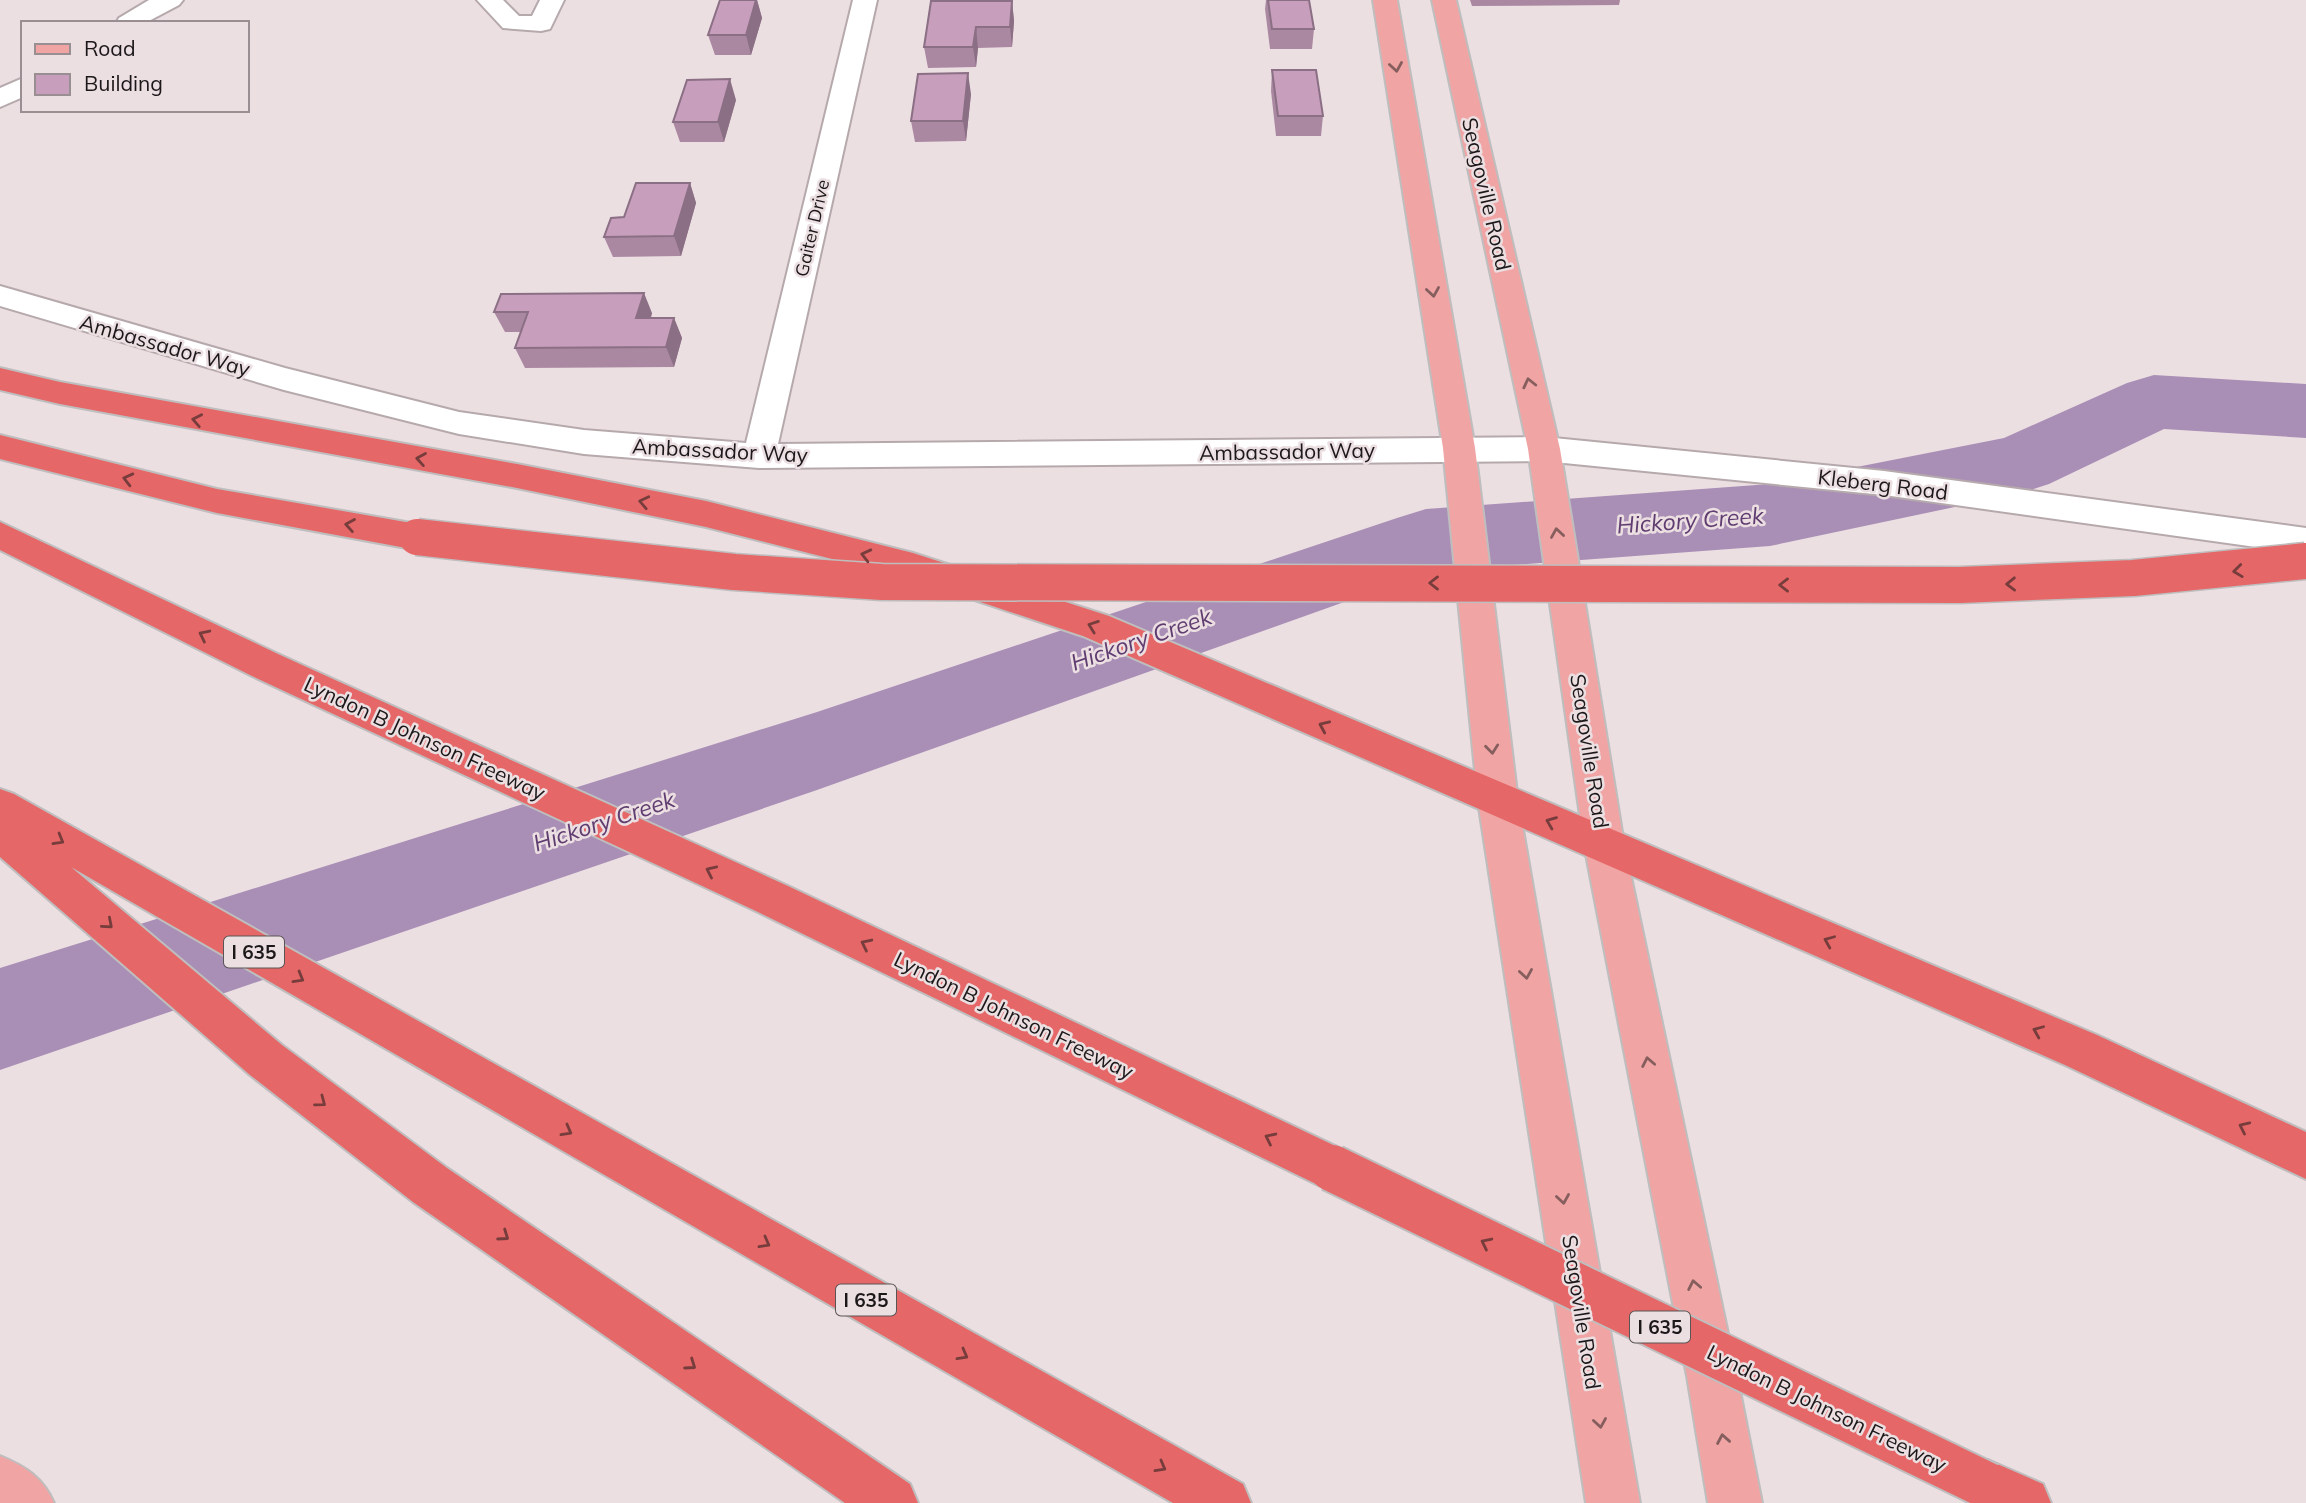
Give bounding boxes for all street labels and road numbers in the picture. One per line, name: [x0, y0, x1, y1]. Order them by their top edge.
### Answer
street label: Seagoville Road: [1457, 115, 1517, 273]
street label: Gaiter Drive: [790, 177, 834, 279]
street label: Ambassador Way: [77, 308, 253, 382]
street label: Ambassador Way: [631, 432, 809, 468]
street label: Ambassador Way: [1199, 436, 1375, 466]
street label: Kleberg Road: [1816, 463, 1950, 505]
street label: Lyndon B Johnson Freeway: [300, 671, 550, 805]
street label: Seagoville Road: [1565, 672, 1615, 830]
road number: I 635: [224, 936, 284, 968]
street label: Lyndon B Johnson Freeway: [890, 946, 1138, 1084]
street label: Seagoville Road: [1557, 1233, 1607, 1391]
road number: I 635: [836, 1284, 896, 1316]
road number: I 635: [1630, 1312, 1690, 1343]
street label: Lyndon B Johnson Freeway: [1703, 1339, 1951, 1477]

